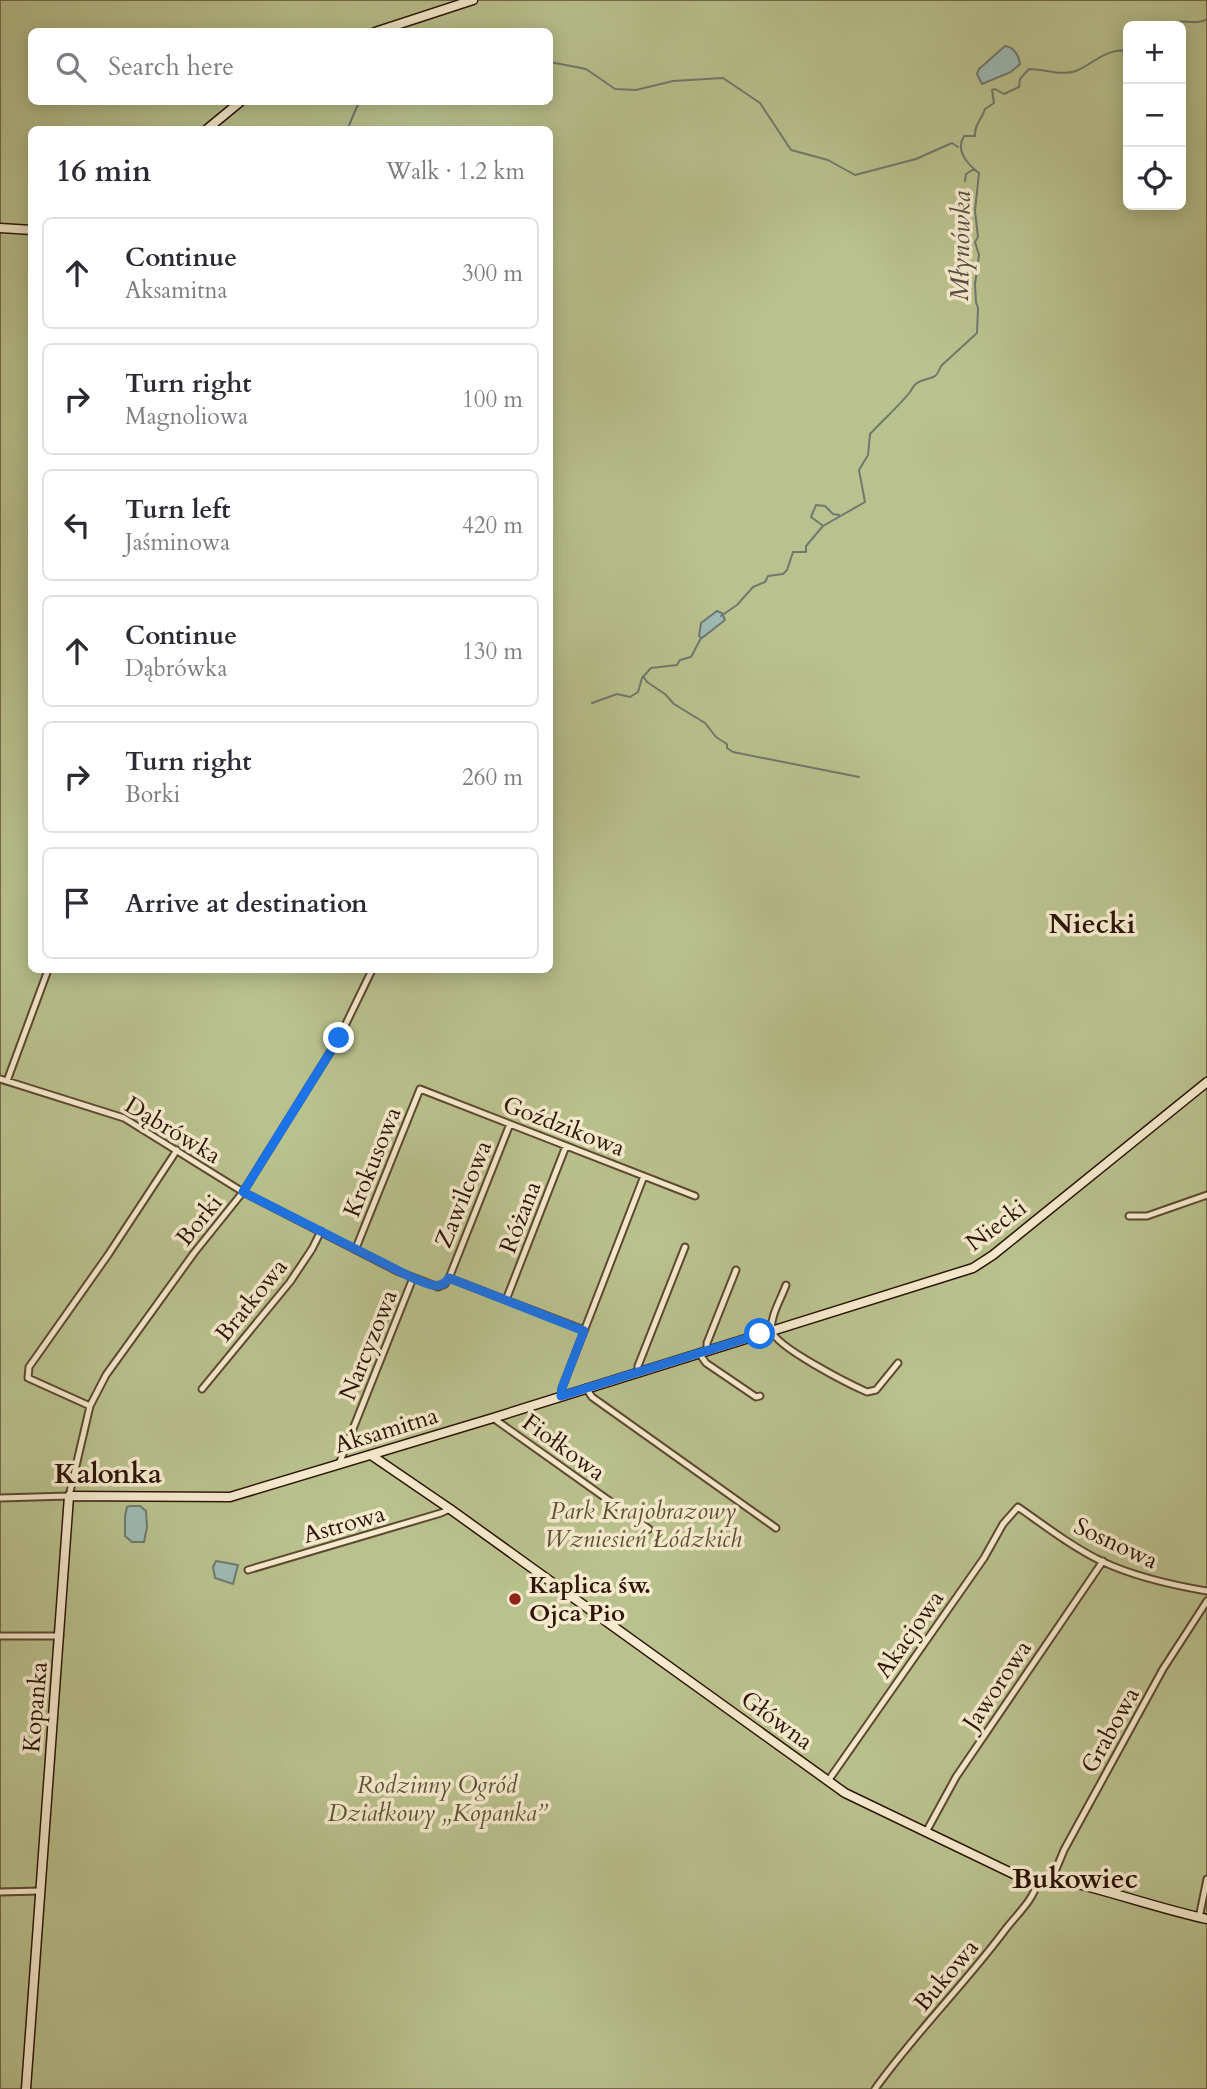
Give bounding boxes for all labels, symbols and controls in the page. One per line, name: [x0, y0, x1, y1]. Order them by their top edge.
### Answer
map controls: [1123, 21, 1186, 210]
button: +: [1123, 21, 1186, 84]
search box: [28, 28, 553, 105]
icon: search: [52, 48, 90, 86]
text: Search here: [108, 49, 234, 84]
button: −: [1123, 84, 1186, 147]
button: locate: [1123, 147, 1186, 210]
text: 16 min: [56, 151, 151, 192]
text: Walk · 1.2 km: [386, 156, 525, 187]
water label: Młynówka: [942, 190, 979, 302]
text: Continue: [125, 240, 237, 275]
icon: ahead: [58, 254, 96, 292]
text: 300 m: [462, 258, 523, 289]
text: Aksamitna: [125, 275, 228, 306]
text: Turn right: [125, 366, 252, 401]
icon: right: [58, 380, 96, 418]
text: 100 m: [462, 384, 523, 415]
text: Magnoliowa: [125, 401, 248, 432]
text: Turn left: [125, 492, 230, 527]
icon: left: [58, 506, 96, 544]
text: 420 m: [462, 510, 523, 541]
text: Jaśminowa: [125, 527, 230, 558]
text: Continue: [125, 618, 237, 653]
icon: ahead: [58, 632, 96, 670]
text: 130 m: [462, 636, 523, 667]
text: Dąbrówka: [125, 653, 227, 684]
text: Turn right: [125, 744, 252, 779]
icon: right: [58, 758, 96, 796]
text: 260 m: [462, 762, 523, 793]
text: Borki: [125, 779, 180, 810]
icon: arrive: [58, 884, 96, 922]
text: Arrive at destination: [125, 886, 368, 921]
district label: Niecki: [1049, 905, 1136, 943]
route end: [323, 1022, 354, 1053]
street label: Goździkowa: [498, 1088, 630, 1165]
street label: Dąbrówka: [118, 1089, 228, 1172]
street label: Krokusowa: [335, 1102, 410, 1222]
street label: Zawilcowa: [427, 1135, 500, 1253]
street label: Różana: [492, 1176, 549, 1258]
street label: Borki: [168, 1187, 231, 1253]
street label: Niecki: [959, 1191, 1034, 1259]
street label: Bratkowa: [208, 1251, 296, 1349]
street label: Narcyzowa: [331, 1284, 406, 1405]
route start: [744, 1318, 775, 1349]
street label: Aksamitna: [330, 1399, 443, 1462]
street label: Fiołkowa: [515, 1406, 613, 1489]
district label: Kalonka: [54, 1455, 162, 1493]
park label: Park Krajobrazowy Wzniesień Łódzkich: [544, 1495, 742, 1556]
street label: Astrowa: [299, 1497, 390, 1552]
street label: Sosnowa: [1068, 1510, 1164, 1578]
place label: Kaplica św. Ojca Pio: [529, 1569, 651, 1630]
street label: Akacjowa: [867, 1583, 952, 1685]
marker: Kaplica św. Ojca Pio: [507, 1591, 523, 1607]
street label: Jaworowa: [954, 1633, 1040, 1739]
street label: Kopanka: [15, 1660, 56, 1754]
street label: Grabowa: [1073, 1681, 1148, 1779]
street label: Główna: [734, 1683, 820, 1758]
park label: Rodzinny Ogród Działkowy „Kopanka”: [328, 1769, 549, 1830]
district label: Bukowiec: [1012, 1860, 1138, 1898]
street label: Bukowa: [906, 1932, 987, 2018]

